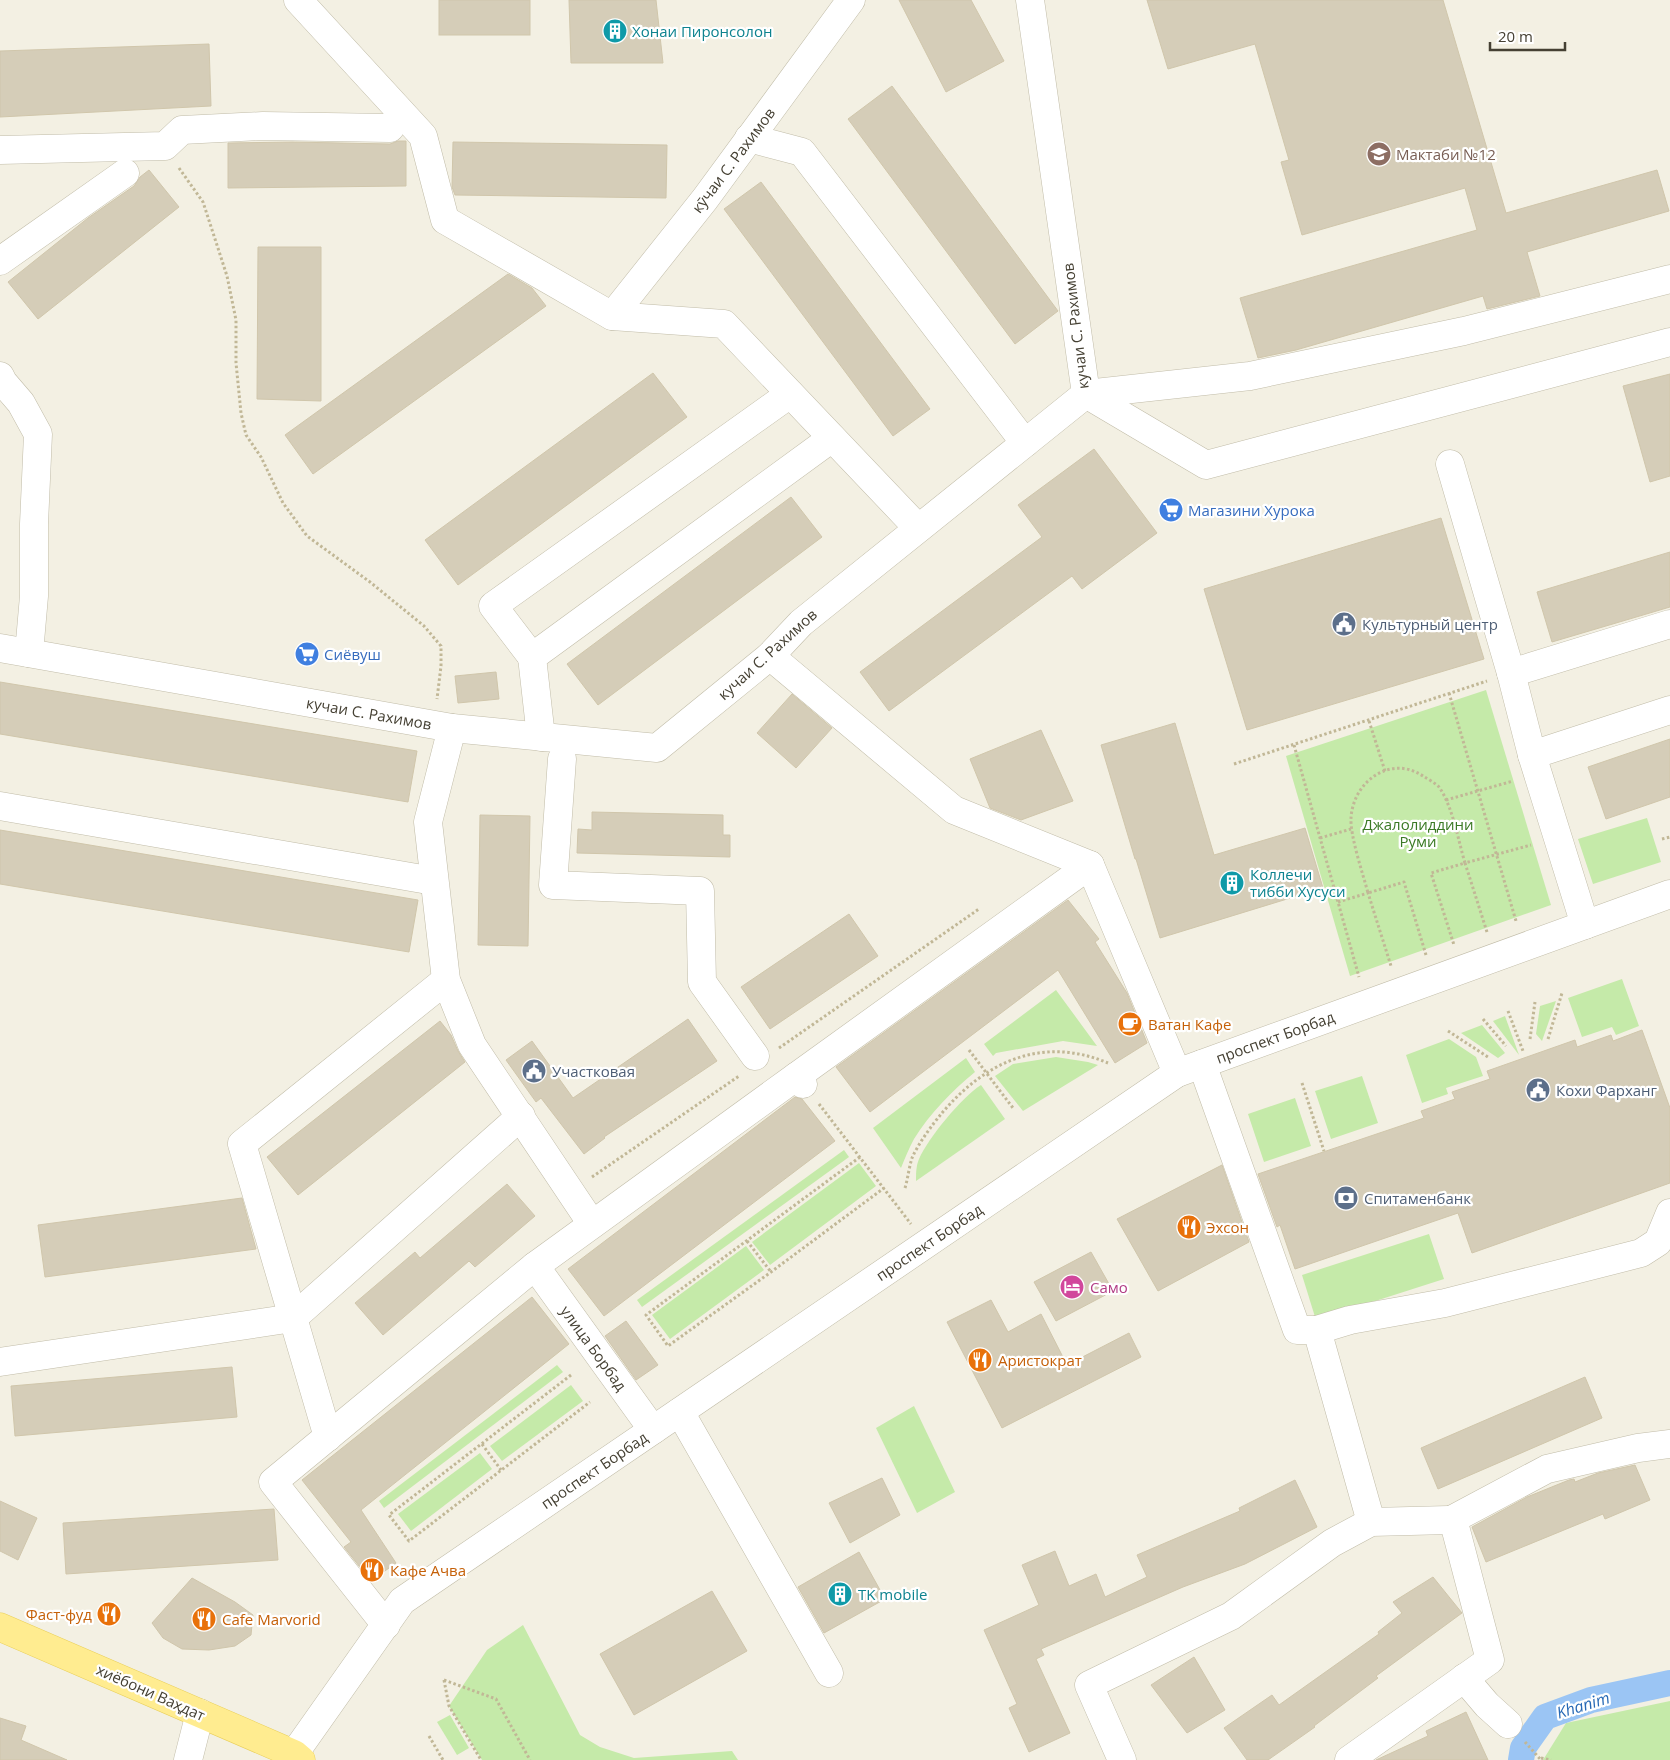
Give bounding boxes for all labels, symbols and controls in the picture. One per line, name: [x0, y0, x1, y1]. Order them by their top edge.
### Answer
building icon: Хонаи Пиронсолон: [602, 18, 628, 44]
scale bar: [1490, 20, 1565, 52]
place label: Хонаи Пиронсолон: [632, 21, 772, 41]
text: 20 m: [1498, 26, 1533, 46]
street label: кӯчаи С. Рахимов: [687, 103, 779, 217]
school or university icon: Мактаби №12: [1366, 141, 1392, 167]
place label: Мактаби №12: [1396, 144, 1496, 164]
street label: кучаи С. Рахимов: [1057, 262, 1093, 390]
supermarket icon: Магазини Хурока: [1158, 497, 1184, 523]
place label: Магазини Хурока: [1188, 500, 1315, 520]
street label: кучаи С. Рахимов: [713, 604, 821, 704]
public building icon: Культурный центр: [1331, 611, 1357, 637]
place label: Культурный центр: [1362, 614, 1498, 634]
supermarket icon: Сиёвуш: [294, 641, 320, 667]
place label: Сиёвуш: [324, 644, 381, 664]
street label: кучаи С. Рахимов: [305, 692, 433, 734]
park label: Джалолиддини Руми: [1362, 814, 1474, 851]
place label: Коллечи тибби Хусуси: [1250, 864, 1345, 901]
building icon: Коллечи тибби Хусуси: [1219, 870, 1245, 896]
street label: проспект Борбад: [1213, 1006, 1337, 1068]
cafe icon: Ватан Кафе: [1117, 1011, 1143, 1037]
place label: Ватан Кафе: [1148, 1014, 1231, 1034]
public building icon: Участковая: [521, 1058, 547, 1084]
place label: Участковая: [552, 1061, 635, 1081]
public building icon: Кохи Фарханг: [1525, 1077, 1551, 1103]
place label: Кохи Фарханг: [1556, 1080, 1658, 1100]
bank icon: Спитаменбанк: [1333, 1185, 1359, 1211]
place label: Спитаменбанк: [1364, 1188, 1471, 1208]
street label: проспект Борбад: [872, 1199, 986, 1285]
restaurant icon: Эхсон: [1176, 1214, 1202, 1240]
place label: Эхсон: [1206, 1217, 1249, 1237]
hotel icon: Само: [1059, 1274, 1085, 1300]
place label: Само: [1090, 1277, 1128, 1297]
street label: улица Борбад: [556, 1301, 632, 1395]
restaurant icon: Аристократ: [967, 1347, 993, 1373]
place label: Аристократ: [998, 1350, 1082, 1370]
street label: проспект Борбад: [537, 1427, 651, 1513]
restaurant icon: Кафе Ачва: [359, 1557, 385, 1583]
place label: Кафе Ачва: [390, 1560, 466, 1580]
building icon: TK mobile: [827, 1581, 853, 1607]
place label: TK mobile: [858, 1584, 927, 1604]
restaurant icon: Фаст-фуд: [96, 1601, 122, 1627]
place label: Фаст-фуд: [26, 1604, 92, 1624]
restaurant icon: Cafe Marvorid: [191, 1606, 217, 1632]
place label: Cafe Marvorid: [222, 1609, 321, 1629]
street label: хиёбони Ваҳдат: [94, 1659, 208, 1725]
water label: Khanim: [1554, 1687, 1612, 1723]

